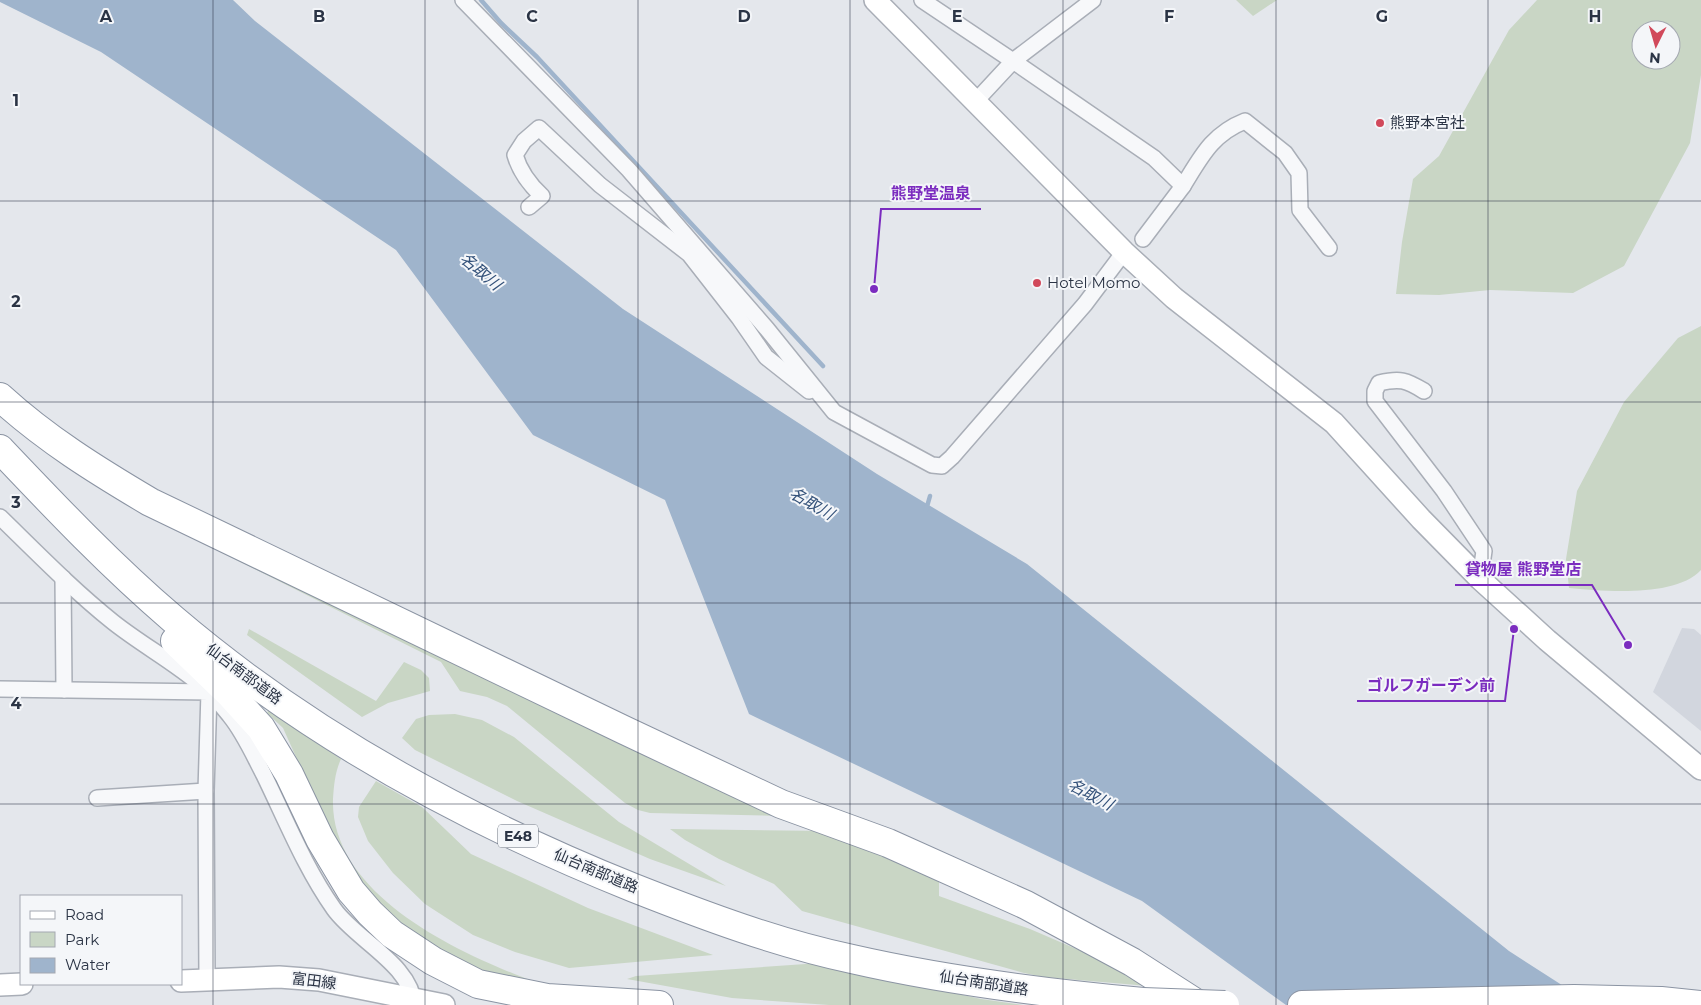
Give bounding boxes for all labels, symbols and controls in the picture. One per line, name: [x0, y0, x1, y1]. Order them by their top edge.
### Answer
text: A: [99, 7, 113, 26]
text: B: [313, 7, 325, 26]
text: C: [526, 7, 538, 26]
text: D: [737, 7, 751, 26]
text: E: [952, 7, 962, 26]
text: F: [1164, 7, 1174, 26]
text: G: [1376, 7, 1388, 26]
text: H: [1589, 7, 1601, 26]
north arrow: [1631, 20, 1681, 70]
text: N: [1648, 48, 1661, 67]
text: 1: [13, 91, 19, 110]
place label: 熊野本宮社: [1390, 113, 1465, 132]
marker: 熊野本宮社: [1374, 117, 1386, 129]
callout: 熊野堂温泉: [881, 178, 981, 209]
text: 熊野堂温泉: [891, 184, 971, 203]
water label: 名取川: [456, 249, 507, 295]
place label: Hotel Momo: [1047, 273, 1140, 292]
marker: Hotel Momo: [1031, 277, 1043, 289]
text: 2: [11, 292, 21, 311]
water label: 名取川: [786, 483, 839, 525]
text: 3: [10, 493, 21, 512]
callout: 貸物屋 熊野堂店: [1455, 554, 1592, 585]
text: 貸物屋 熊野堂店: [1465, 560, 1581, 579]
street label: 仙台南部道路: [203, 639, 286, 708]
callout: ゴルフガーデン前: [1357, 670, 1505, 701]
text: ゴルフガーデン前: [1367, 676, 1495, 695]
text: 4: [10, 694, 22, 713]
water label: 名取川: [1065, 775, 1118, 815]
road number: E48: [498, 824, 538, 848]
street label: 仙台南部道路: [551, 844, 641, 897]
legend: [20, 895, 182, 985]
text: Road: [65, 905, 104, 924]
text: Park: [65, 930, 99, 949]
text: Water: [65, 955, 111, 974]
street label: 仙台南部道路: [938, 966, 1030, 999]
street label: 富田線: [291, 968, 338, 993]

